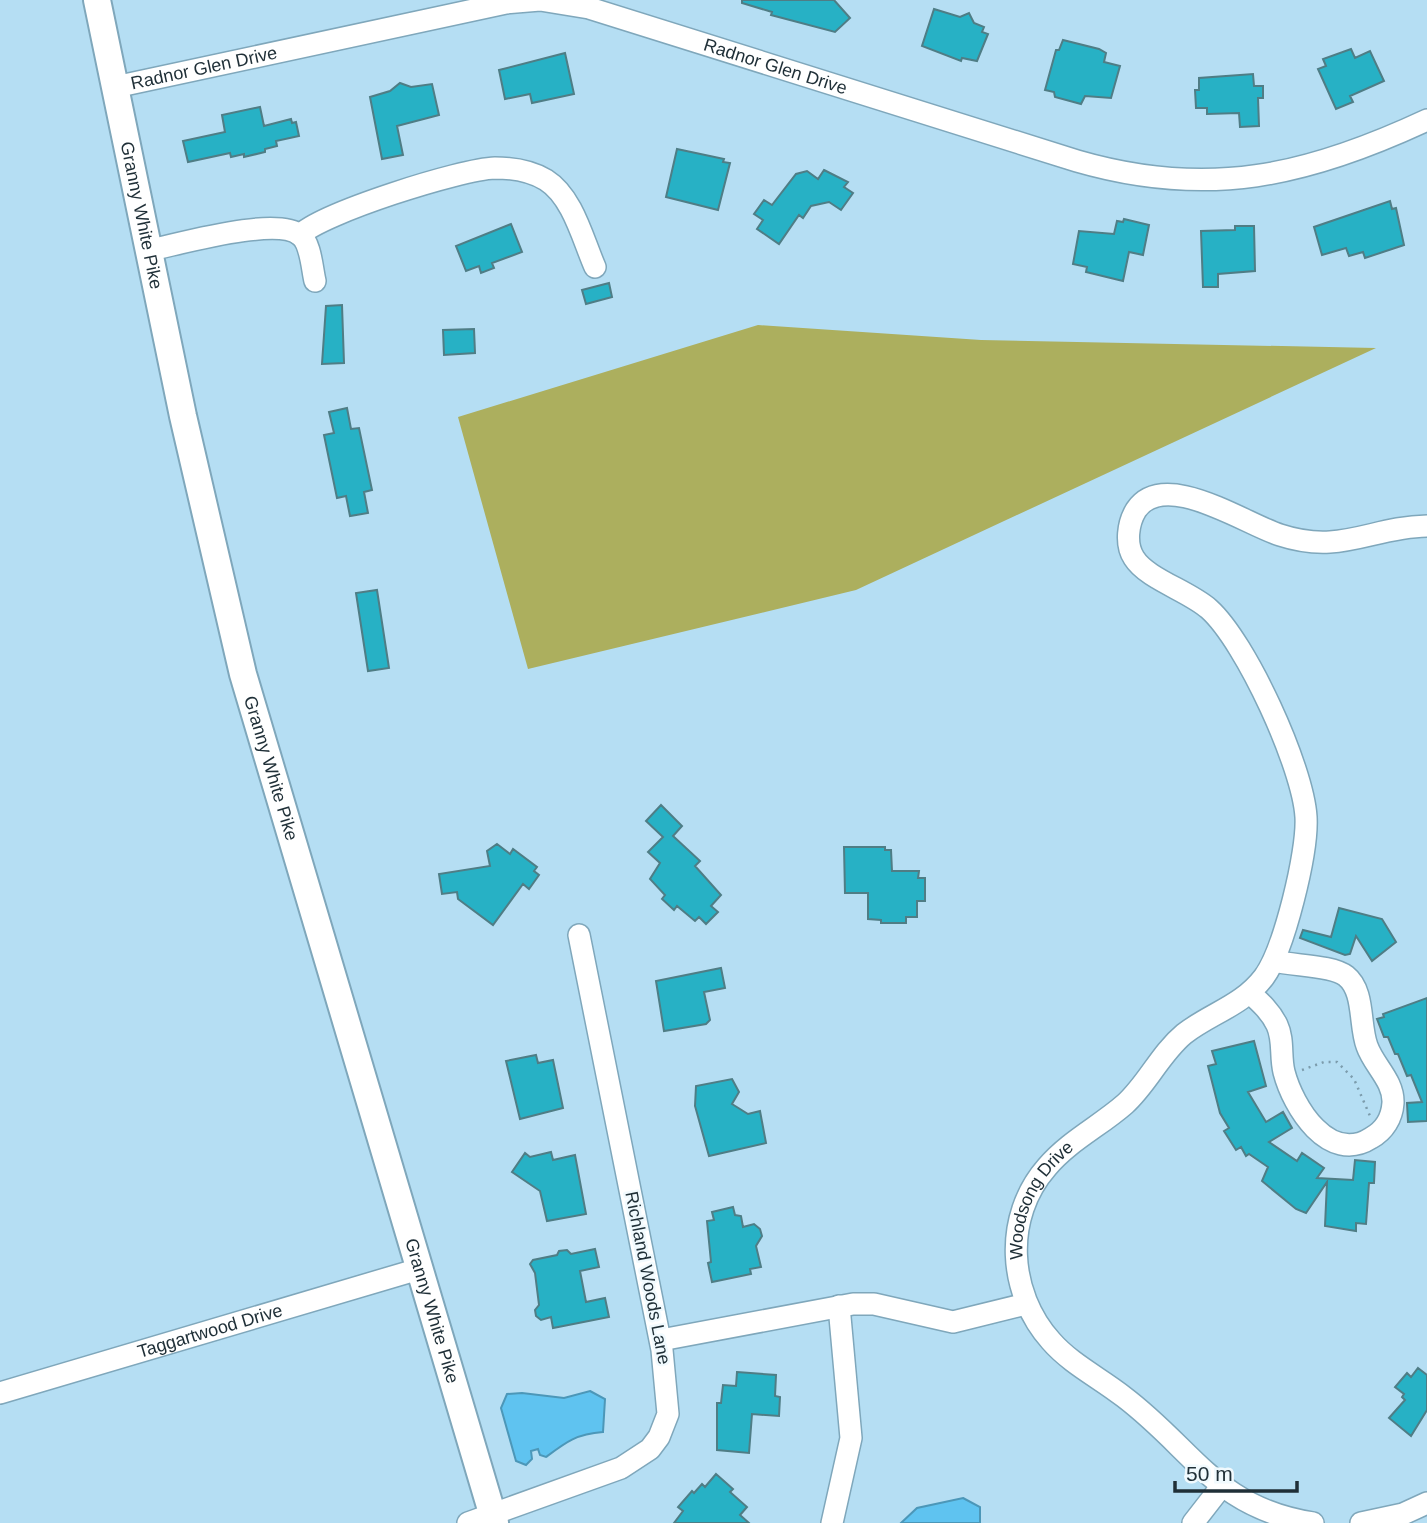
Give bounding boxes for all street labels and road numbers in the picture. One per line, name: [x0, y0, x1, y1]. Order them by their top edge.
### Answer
street label: Radnor Glen Drive: [701, 35, 850, 98]
street label: Radnor Glen Drive: [129, 42, 279, 93]
street label: Granny White Pike: [117, 140, 167, 291]
street label: Granny White Pike: [240, 693, 302, 843]
street label: Woodsong Drive: [1006, 1137, 1077, 1260]
street label: Richland Woods Lane: [621, 1190, 675, 1366]
street label: Granny White Pike: [401, 1236, 463, 1386]
street label: Taggartwood Drive: [135, 1300, 285, 1362]

